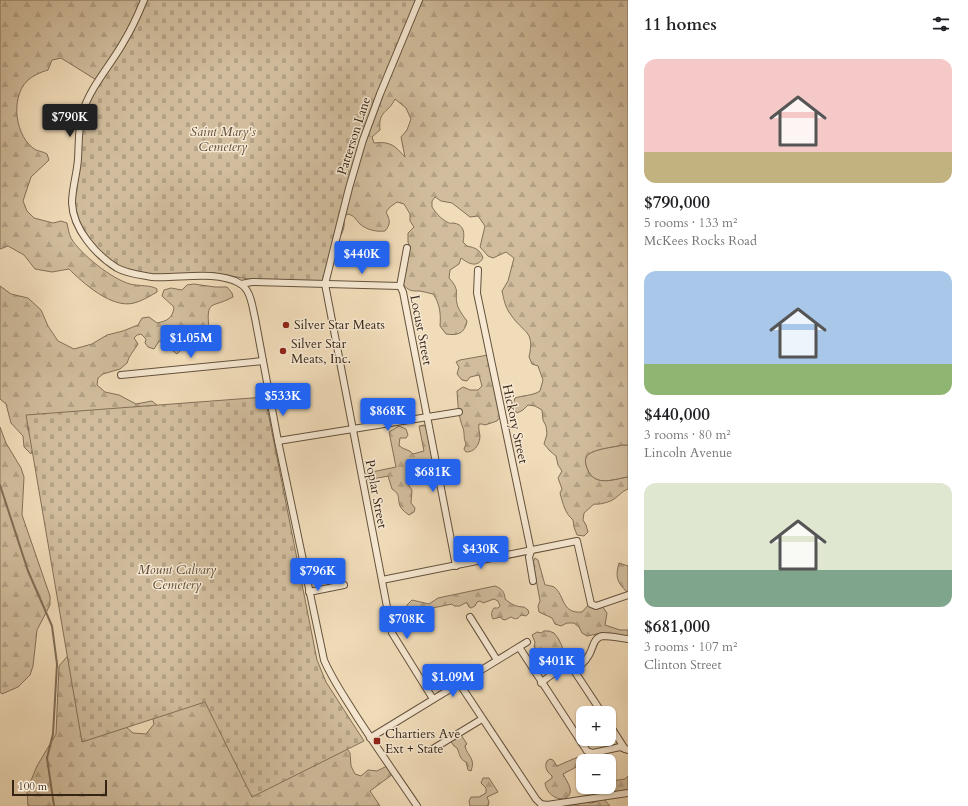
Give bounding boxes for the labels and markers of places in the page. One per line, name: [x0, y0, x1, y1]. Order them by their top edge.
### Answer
pin: $790K: [42, 104, 98, 138]
pin: $440K: [334, 241, 390, 275]
place label: Silver Star Meats: [294, 316, 385, 334]
marker: Silver Star Meats: [281, 320, 291, 330]
pin: $1.05M: [158, 325, 224, 359]
place label: Silver Star Meats, Inc.: [291, 335, 351, 368]
marker: Silver Star Meats, Inc.: [278, 346, 288, 356]
pin: $533K: [255, 383, 311, 417]
pin: $868K: [360, 398, 416, 432]
pin: $681K: [405, 459, 461, 493]
pin: $430K: [453, 536, 509, 570]
pin: $796K: [290, 558, 346, 592]
pin: $708K: [379, 606, 435, 640]
pin: $401K: [529, 648, 585, 682]
pin: $1.09M: [420, 664, 486, 698]
place label: Chartiers Ave Ext + State: [385, 725, 461, 758]
marker: Chartiers Ave Ext + State: [372, 736, 382, 746]

